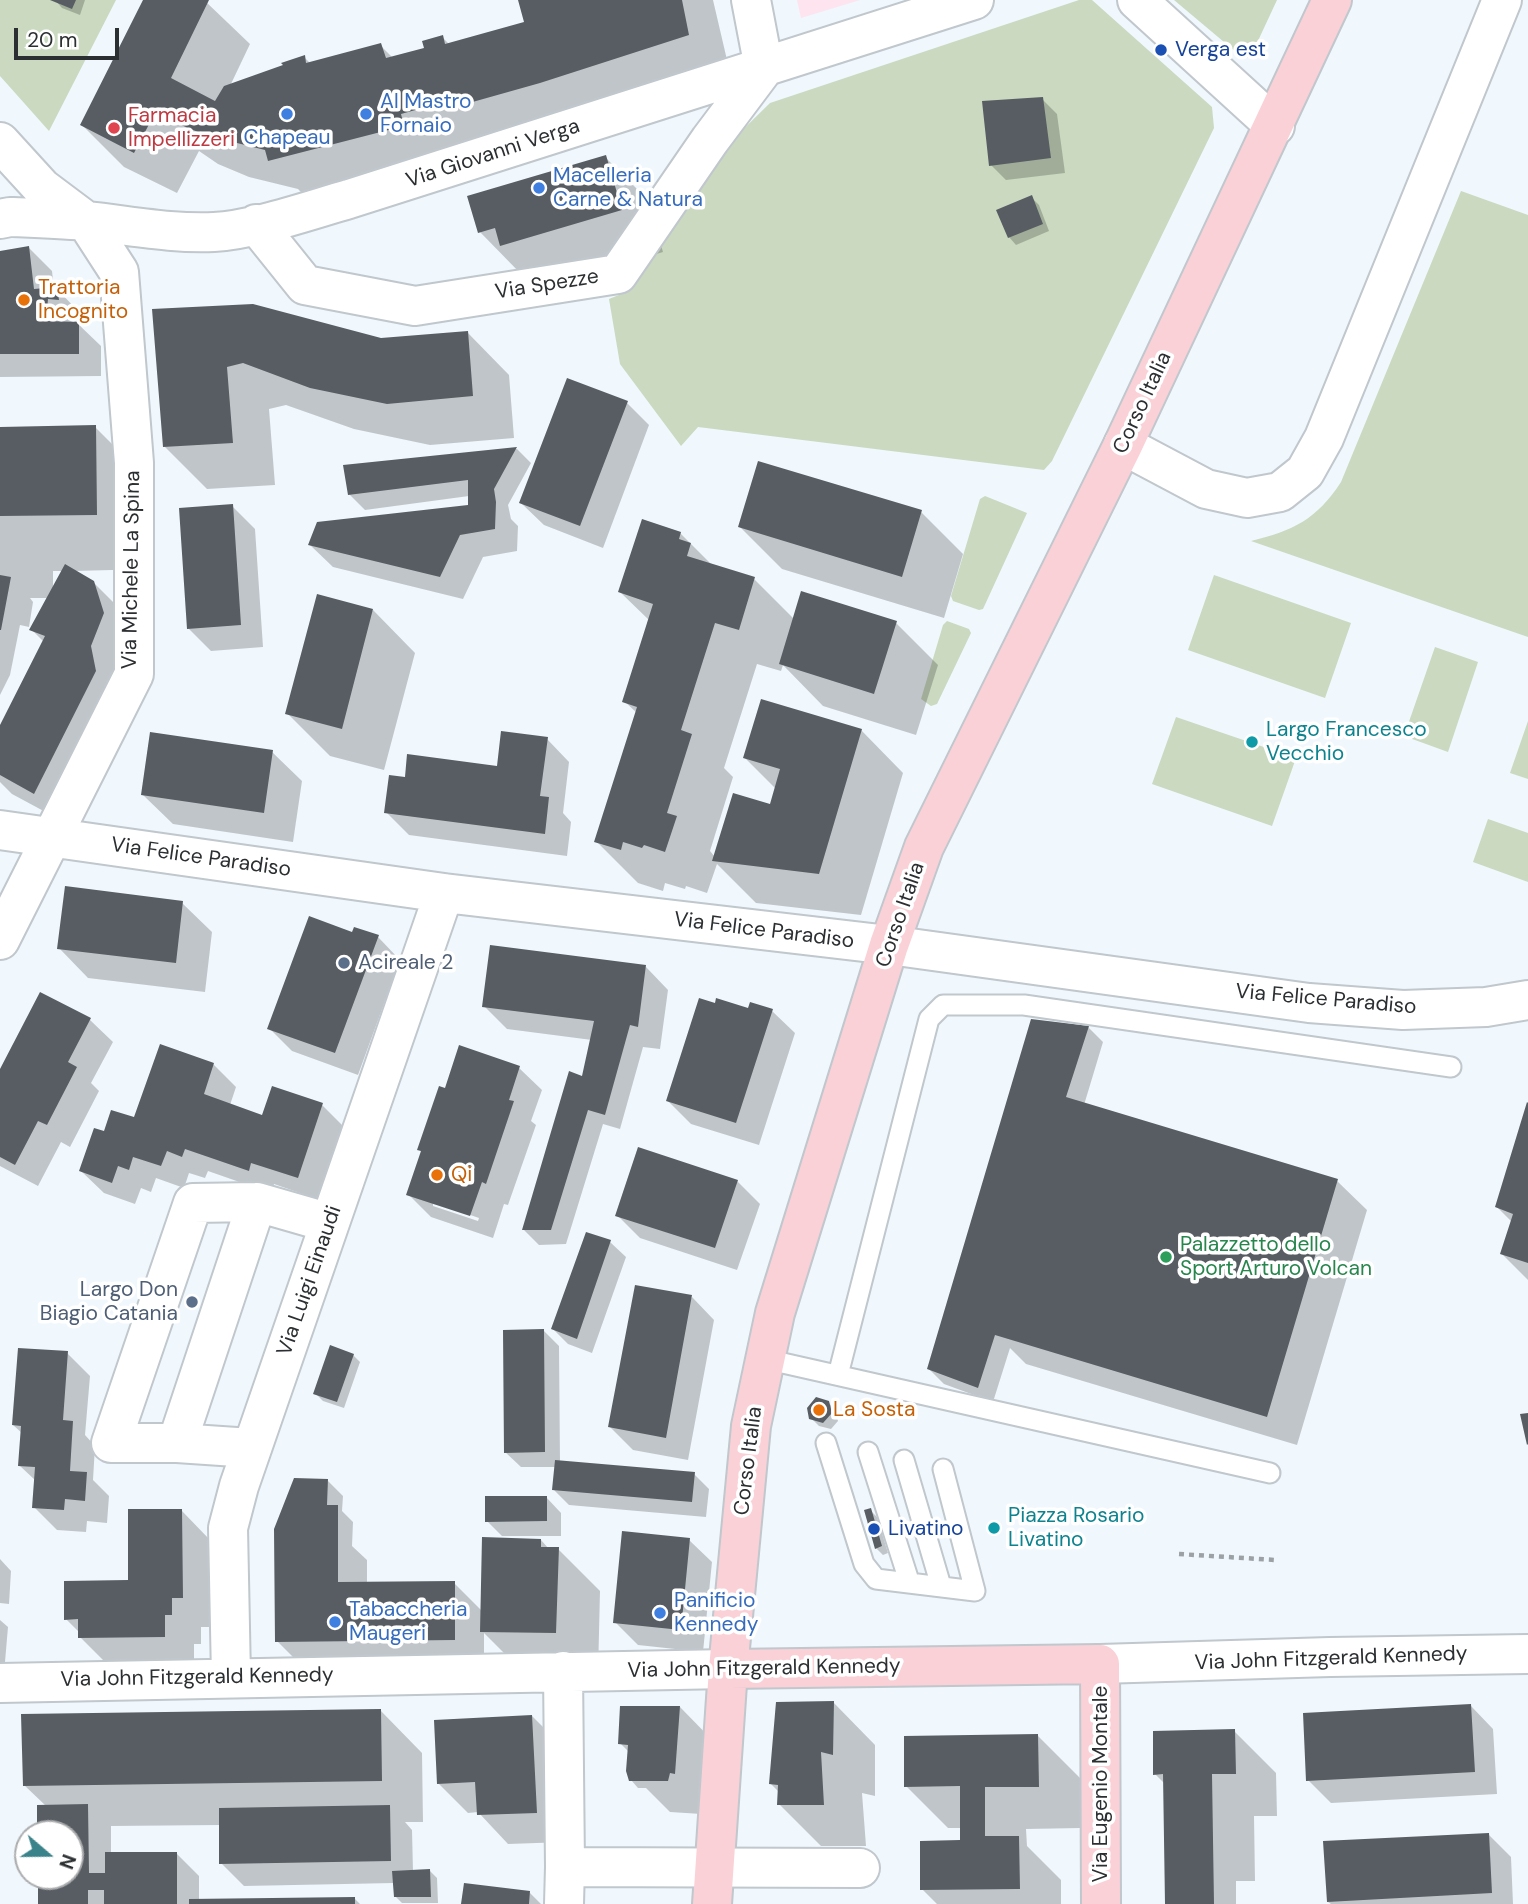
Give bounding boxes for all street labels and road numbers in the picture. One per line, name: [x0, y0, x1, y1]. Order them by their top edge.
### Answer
street label: Via Giovanni Verga: [403, 114, 583, 194]
street label: Via Spezze: [493, 264, 601, 306]
street label: Corso Italia: [1108, 348, 1178, 458]
street label: Via Michele La Spina: [118, 470, 146, 670]
street label: Via Felice Paradiso: [109, 833, 293, 883]
street label: Corso Italia: [871, 859, 931, 971]
street label: Via Felice Paradiso: [672, 907, 856, 955]
street label: Via Felice Paradiso: [1234, 980, 1418, 1020]
street label: Via Luigi Einaudi: [272, 1203, 348, 1359]
street label: Corso Italia: [730, 1405, 768, 1517]
street label: Via John Fitzgerald Kennedy: [1194, 1642, 1468, 1676]
street label: Via John Fitzgerald Kennedy: [627, 1654, 901, 1684]
street label: Via John Fitzgerald Kennedy: [60, 1663, 334, 1693]
street label: Via Eugenio Montale: [1088, 1686, 1114, 1882]

